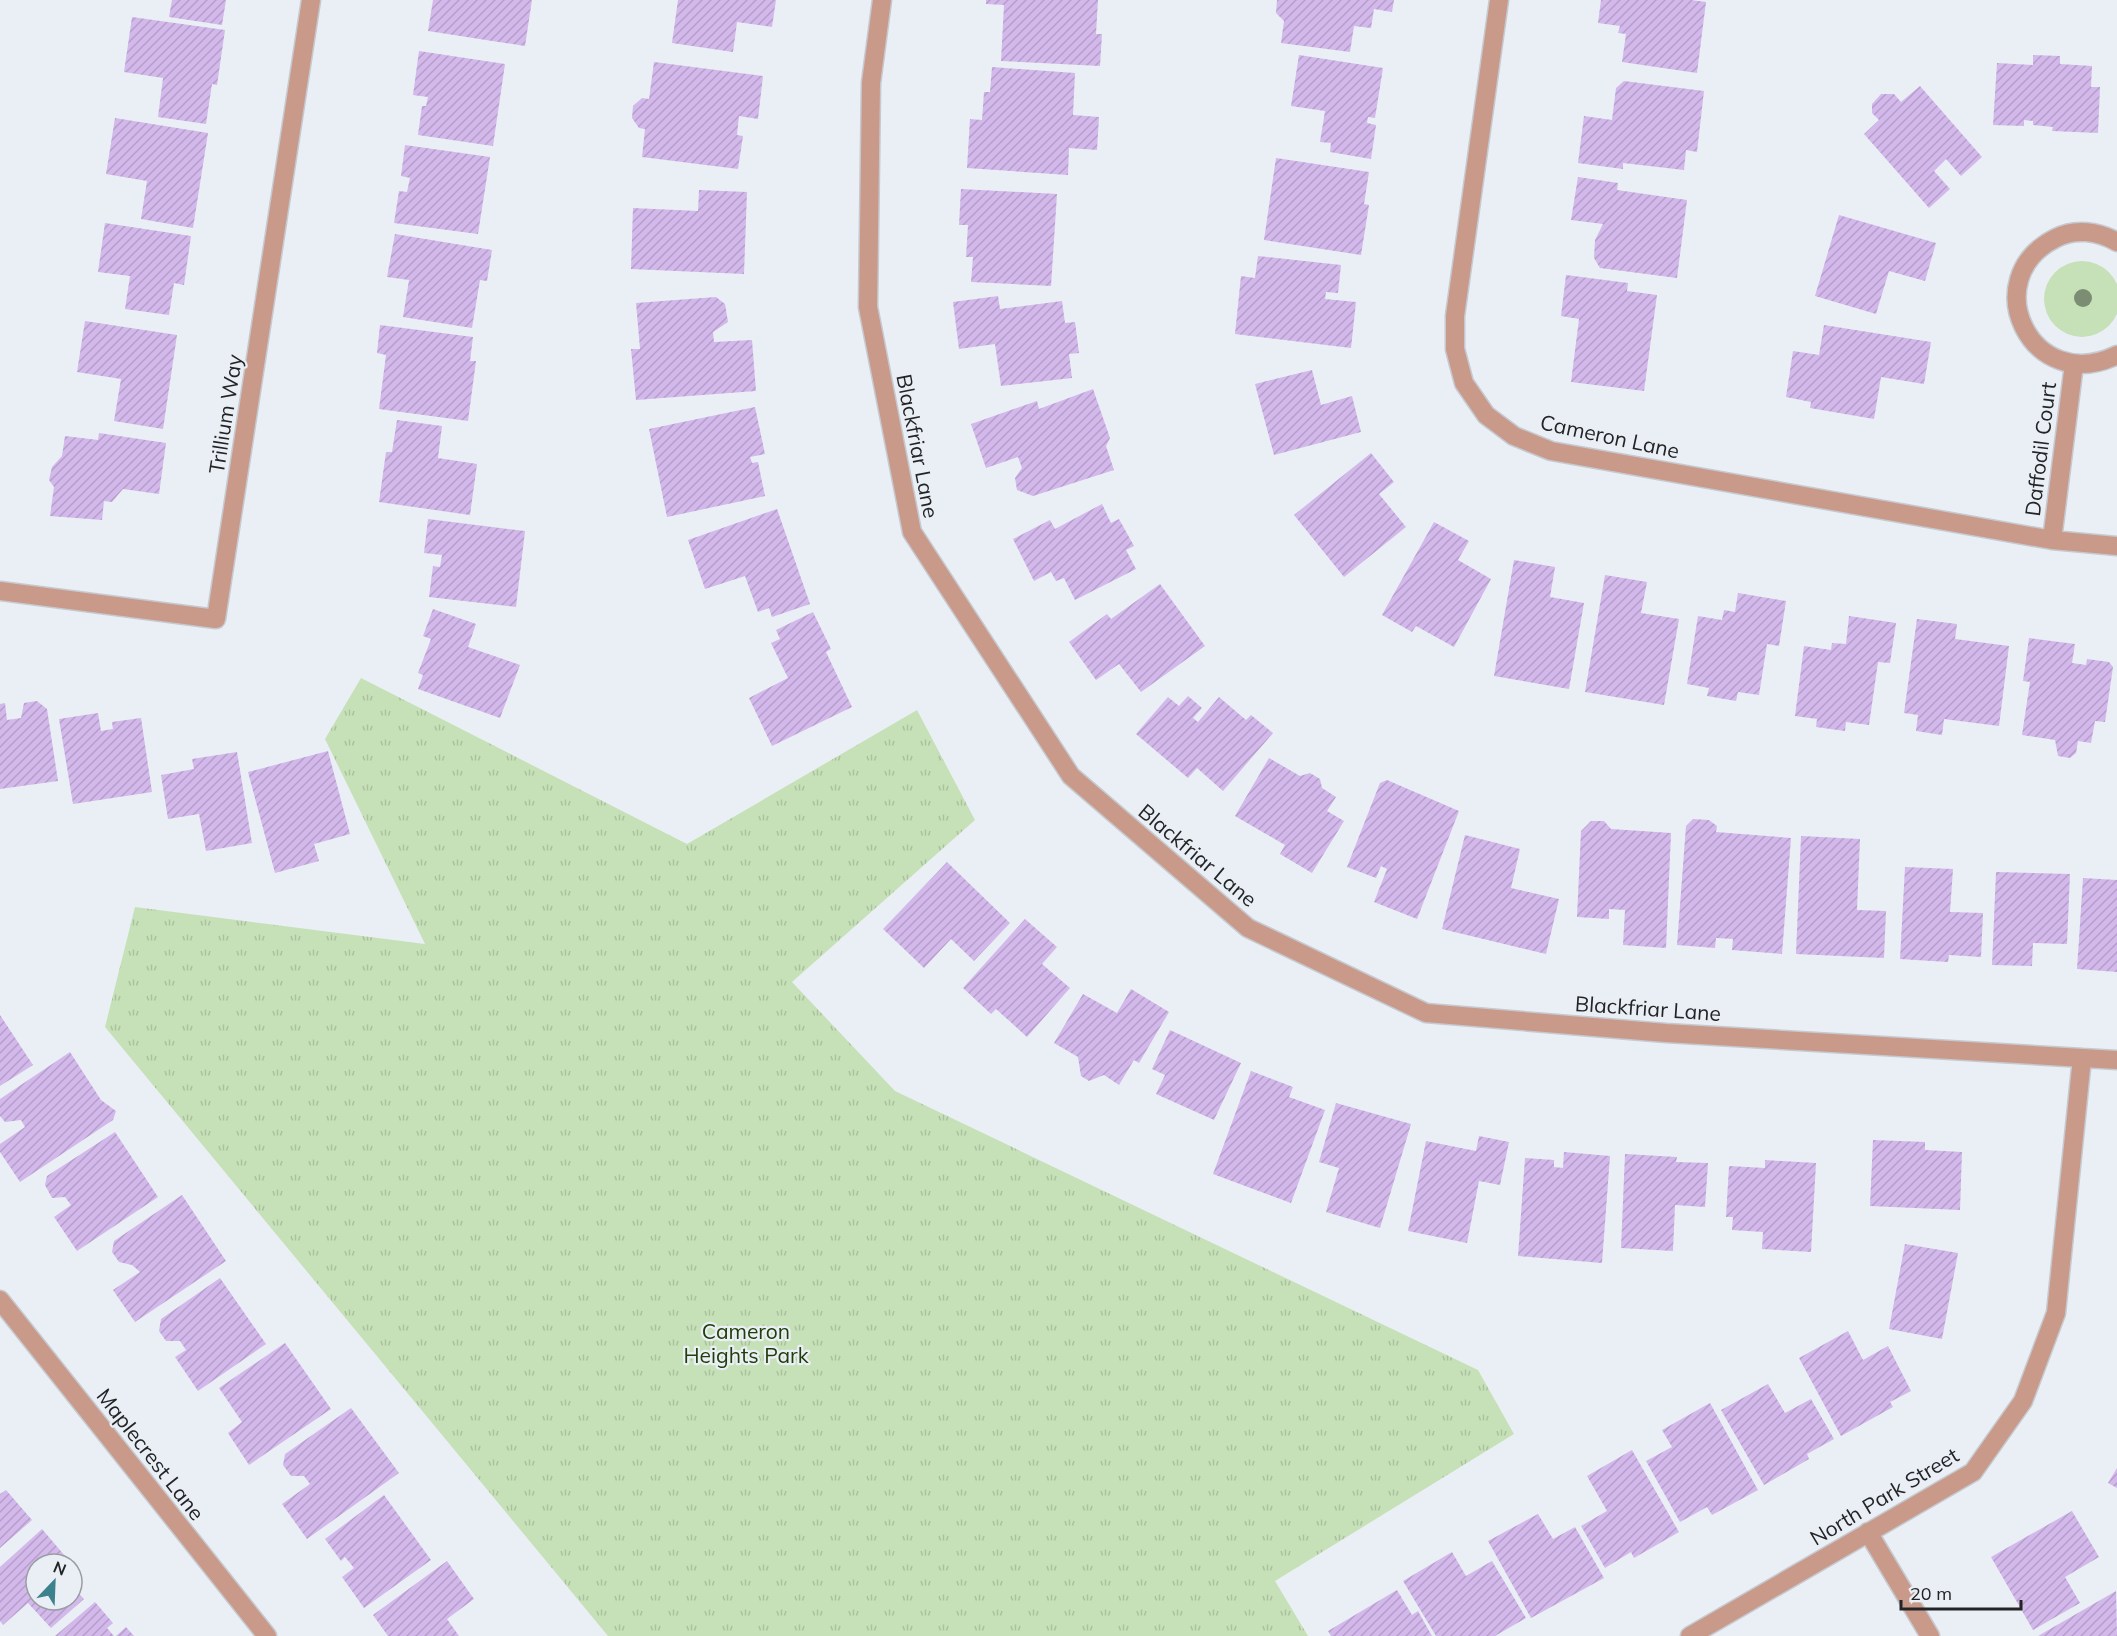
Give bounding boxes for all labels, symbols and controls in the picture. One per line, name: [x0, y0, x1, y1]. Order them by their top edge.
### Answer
street label: Trillium Way: [203, 352, 247, 476]
street label: Blackfriar Lane: [891, 372, 945, 520]
street label: Daffodil Court: [2019, 380, 2061, 518]
street label: Cameron Lane: [1538, 409, 1682, 463]
street label: Blackfriar Lane: [1134, 798, 1262, 912]
street label: Blackfriar Lane: [1574, 990, 1722, 1026]
park label: Cameron Heights Park: [684, 1318, 809, 1368]
street label: Maplecrest Lane: [92, 1383, 210, 1525]
street label: North Park Street: [1805, 1441, 1963, 1551]
north arrow: [24, 1552, 84, 1612]
text: N: [50, 1557, 69, 1580]
scale bar: [1901, 1573, 2021, 1611]
text: 20 m: [1910, 1582, 1952, 1605]

